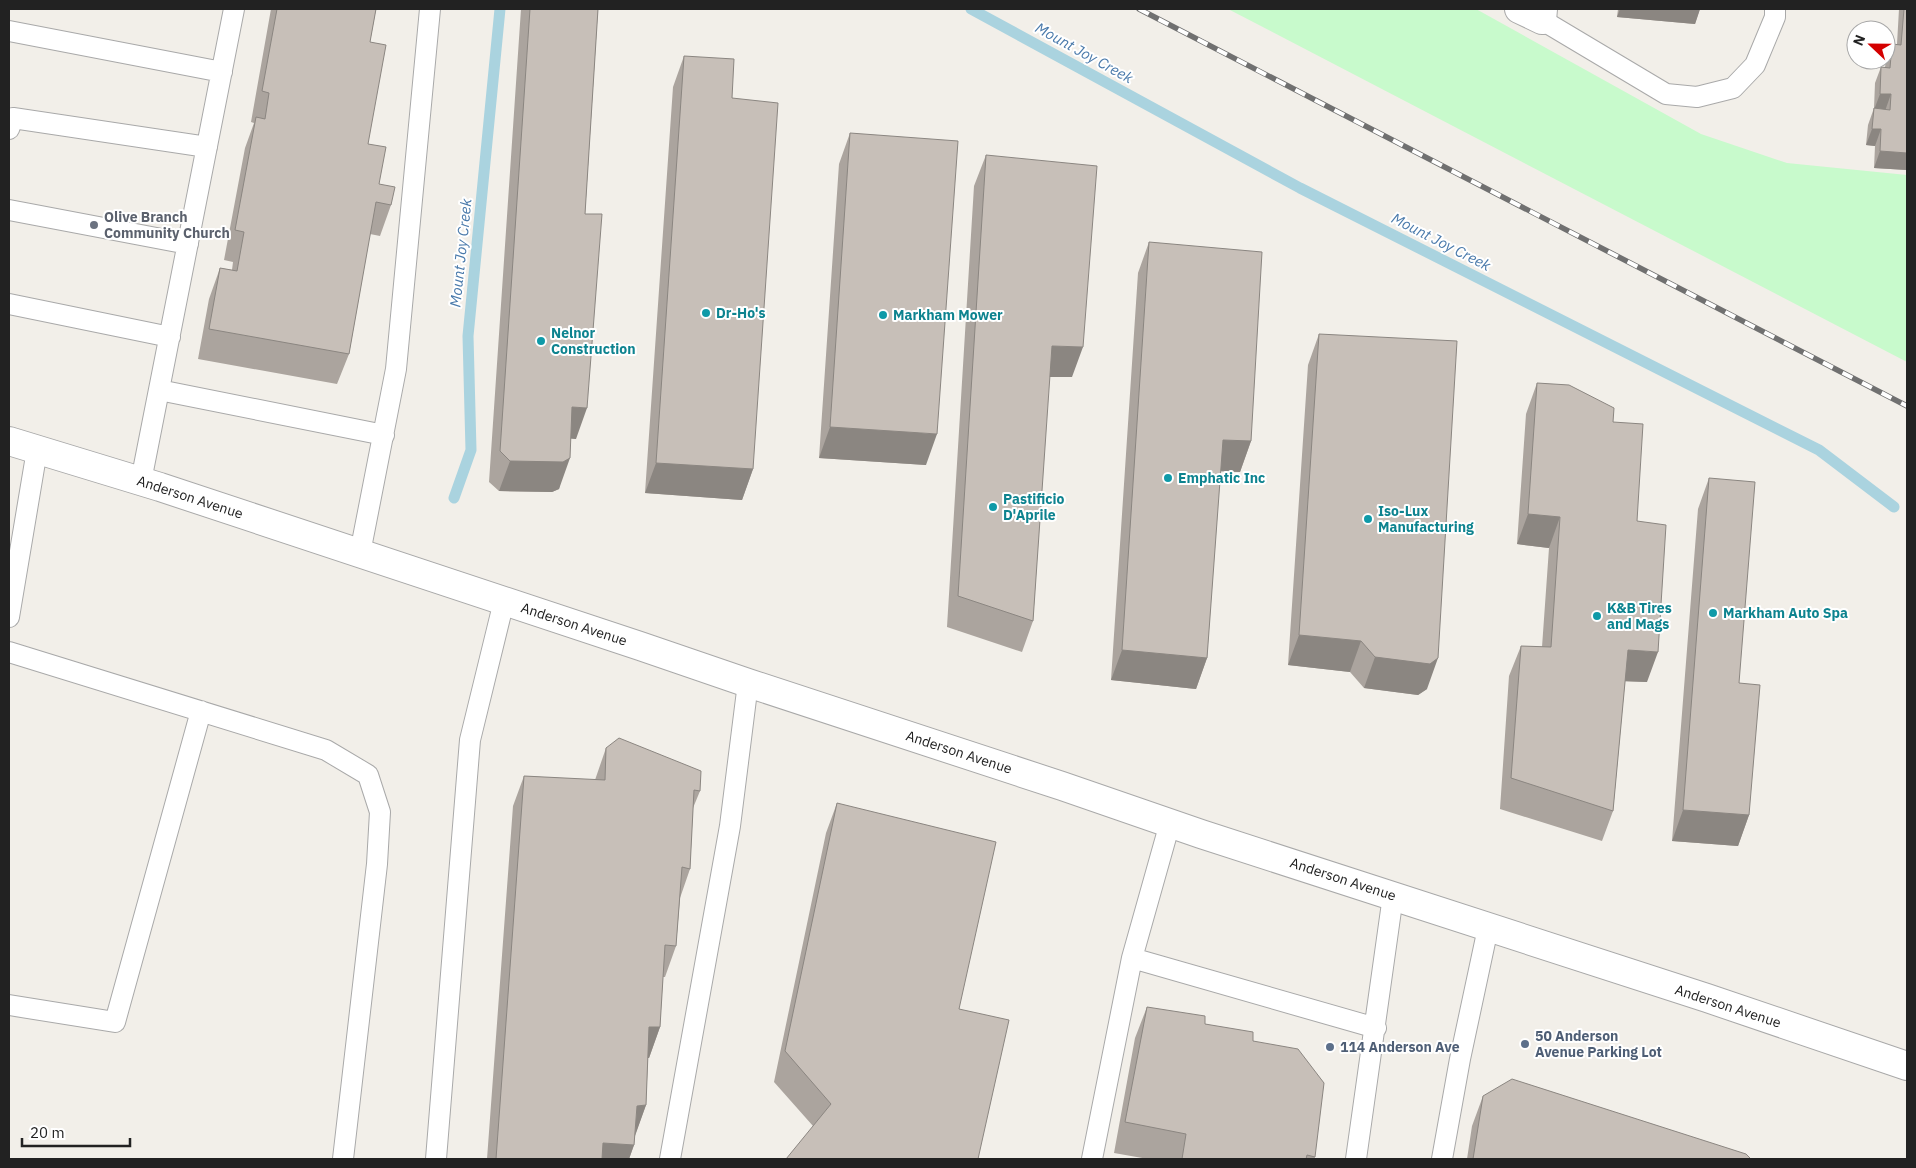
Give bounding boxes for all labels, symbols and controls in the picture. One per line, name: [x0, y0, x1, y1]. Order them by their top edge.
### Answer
water label: Mount Joy Creek: [1032, 18, 1137, 87]
north arrow: [1846, 20, 1896, 70]
text: N: [1849, 32, 1869, 48]
water label: Mount Joy Creek: [445, 198, 476, 308]
place label: Olive Branch Community Church: [104, 208, 230, 242]
water label: Mount Joy Creek: [1388, 208, 1494, 275]
marker: Olive Branch Community Church: [88, 219, 100, 231]
place label: Dr-Ho's: [716, 304, 766, 322]
place label: Markham Mower: [893, 306, 1003, 324]
marker: Dr-Ho's: [700, 307, 712, 319]
marker: Markham Mower: [877, 309, 889, 321]
place label: Nelnor Construction: [551, 324, 636, 358]
marker: Nelnor Construction: [535, 335, 547, 347]
place label: Emphatic Inc: [1178, 469, 1265, 487]
street label: Anderson Avenue: [135, 471, 246, 523]
marker: Emphatic Inc: [1162, 472, 1174, 484]
place label: Pastificio D'Aprile: [1003, 490, 1065, 524]
marker: Pastificio D'Aprile: [987, 501, 999, 513]
place label: Iso-Lux Manufacturing: [1378, 502, 1474, 536]
marker: Iso-Lux Manufacturing: [1362, 513, 1374, 525]
street label: Anderson Avenue: [519, 598, 630, 650]
place label: K&B Tires and Mags: [1607, 599, 1672, 633]
place label: Markham Auto Spa: [1723, 604, 1848, 622]
marker: Markham Auto Spa: [1707, 607, 1719, 619]
marker: K&B Tires and Mags: [1591, 610, 1603, 622]
street label: Anderson Avenue: [904, 726, 1015, 778]
street label: Anderson Avenue: [1288, 853, 1399, 905]
street label: Anderson Avenue: [1673, 980, 1784, 1032]
place label: 50 Anderson Avenue Parking Lot: [1535, 1027, 1662, 1061]
place label: 114 Anderson Ave: [1340, 1038, 1460, 1056]
marker: 50 Anderson Avenue Parking Lot: [1519, 1038, 1531, 1050]
marker: 114 Anderson Ave: [1324, 1041, 1336, 1053]
scale bar: [22, 1116, 130, 1148]
text: 20 m: [30, 1123, 65, 1142]

